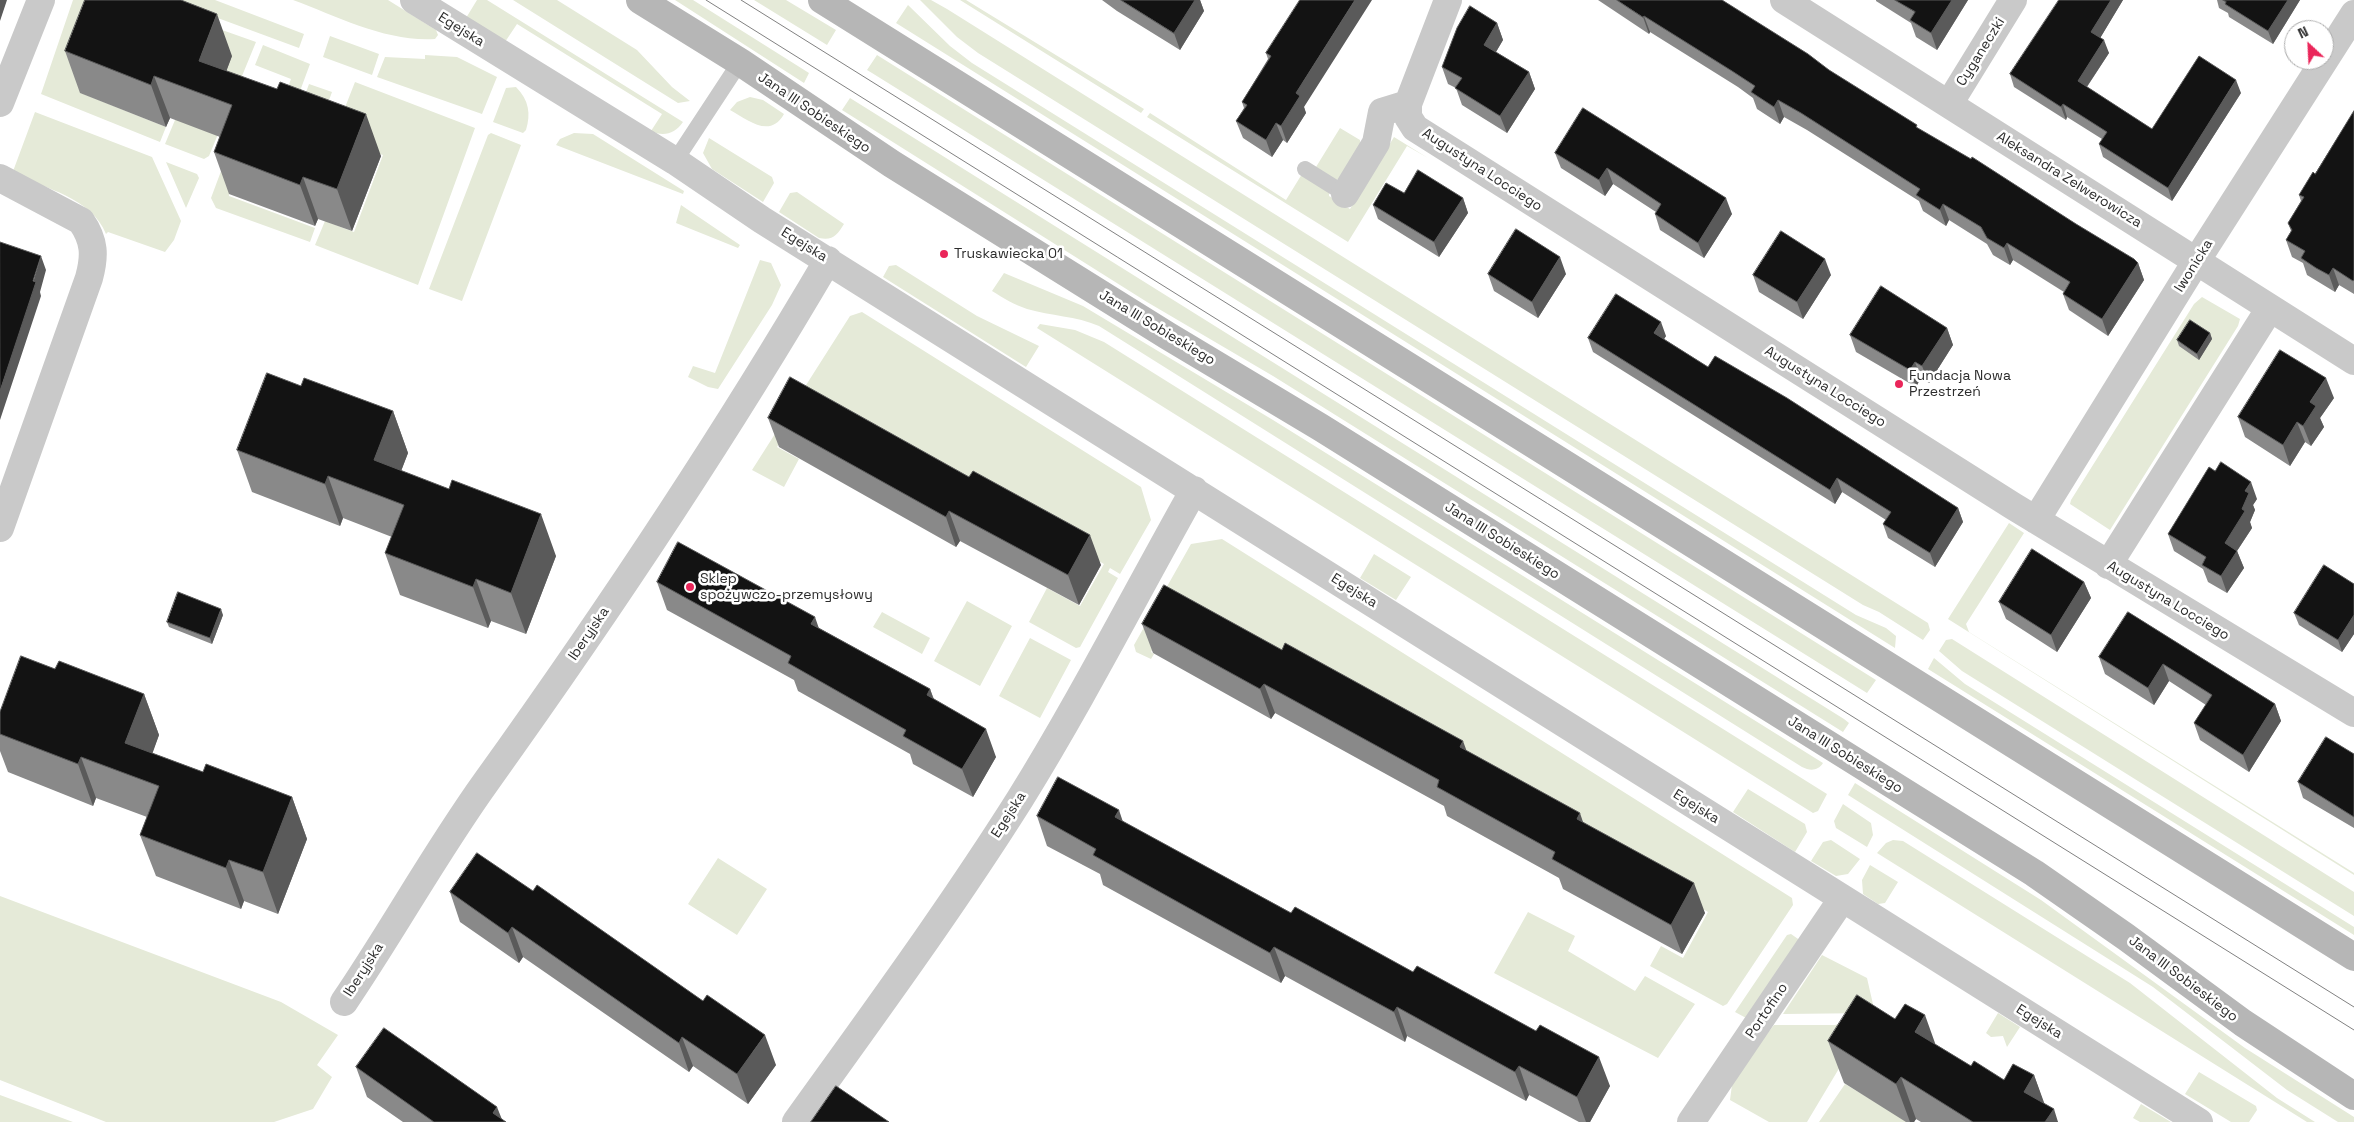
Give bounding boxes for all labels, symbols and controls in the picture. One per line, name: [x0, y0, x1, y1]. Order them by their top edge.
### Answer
street label: Egejska: [435, 9, 487, 51]
street label: Cyganeczki: [1953, 15, 2009, 89]
north arrow: [2284, 20, 2334, 70]
text: N: [2295, 22, 2311, 42]
street label: Jana III Sobieskiego: [754, 69, 874, 157]
street label: Augustyna Locciego: [1419, 125, 1545, 215]
street label: Aleksandra Zelwerowicza: [1993, 128, 2145, 232]
street label: Egejska: [778, 224, 830, 266]
street label: Iwonicka: [2171, 237, 2217, 295]
place label: Truskawiecka 01: [954, 246, 1063, 262]
marker: Truskawiecka 01: [938, 248, 950, 260]
street label: Jana III Sobieskiego: [1096, 287, 1218, 369]
street label: Augustyna Locciego: [1761, 343, 1889, 431]
place label: Fundacja Nowa Przestrzeń: [1909, 368, 2011, 401]
marker: Fundacja Nowa Przestrzeń: [1893, 378, 1905, 390]
street label: Jana III Sobieskiego: [1441, 499, 1563, 583]
street label: Augustyna Locciego: [2104, 558, 2232, 644]
street label: Egejska: [1328, 570, 1380, 612]
place label: Sklep spożywczo-przemysłowy: [700, 571, 873, 604]
marker: Sklep spożywczo-przemysłowy: [684, 581, 696, 593]
street label: Iberyjska: [565, 604, 613, 664]
street label: Jana III Sobieskiego: [1784, 713, 1906, 797]
street label: Egejska: [1670, 786, 1722, 828]
street label: Egejska: [988, 789, 1030, 841]
street label: Jana III Sobieskiego: [2125, 932, 2241, 1026]
street label: Iberyjska: [340, 940, 388, 1000]
street label: Portofino: [1742, 980, 1792, 1042]
street label: Egejska: [2013, 1001, 2065, 1043]

